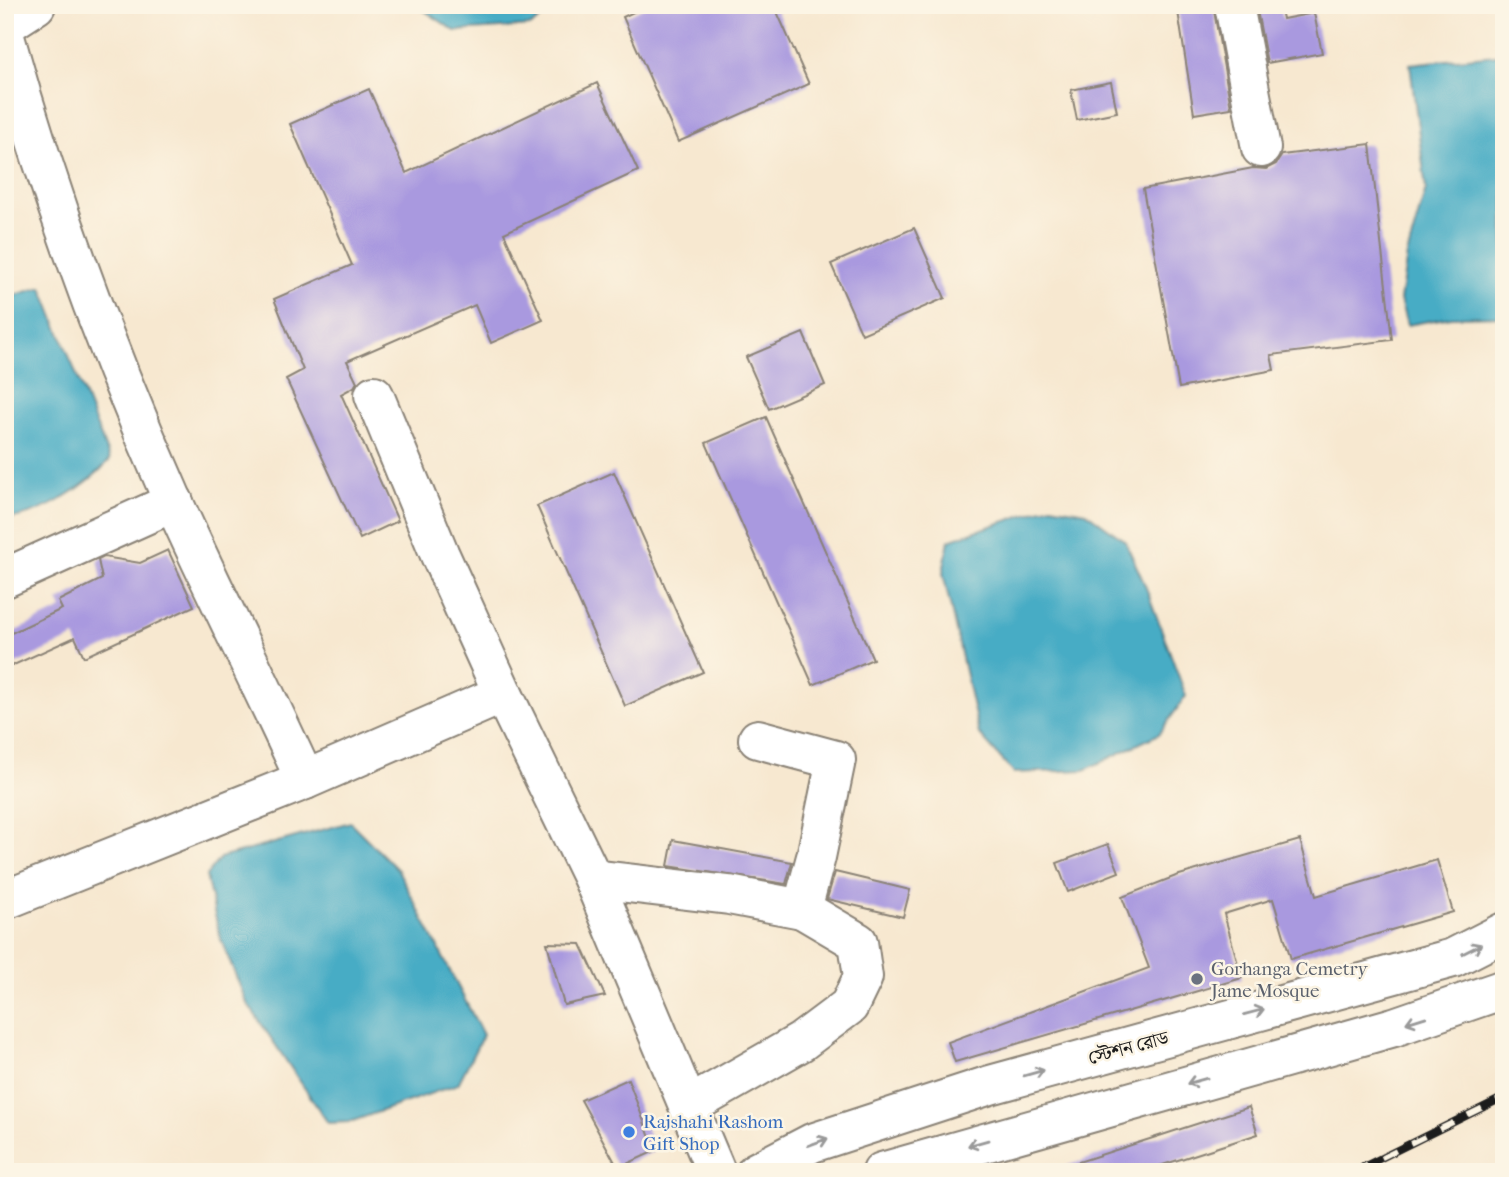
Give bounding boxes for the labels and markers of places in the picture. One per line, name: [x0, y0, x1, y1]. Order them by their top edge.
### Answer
place label: Gorhanga Cemetry Jame Mosque: [1209, 958, 1369, 1002]
marker: Gorhanga Cemetry Jame Mosque: [1189, 971, 1205, 987]
place label: Rajshahi Rashom Gift Shop: [643, 1111, 783, 1155]
marker: Rajshahi Rashom Gift Shop: [621, 1124, 637, 1140]

